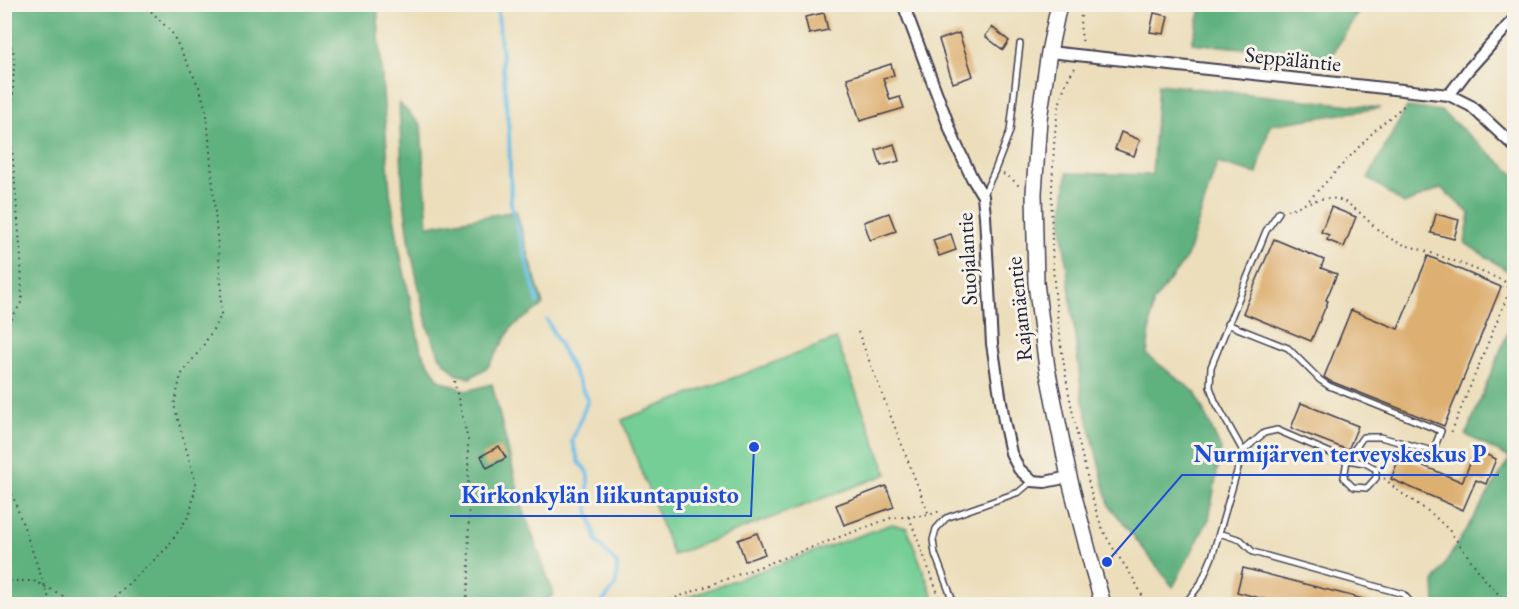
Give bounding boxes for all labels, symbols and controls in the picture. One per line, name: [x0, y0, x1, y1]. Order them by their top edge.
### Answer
street label: Seppäläntie: [1243, 40, 1343, 79]
street label: Suojalantie: [950, 211, 984, 306]
street label: Rajamäentie: [999, 255, 1039, 363]
callout: Nurmijärven terveyskeskus P: [1182, 433, 1499, 475]
text: Nurmijärven terveyskeskus P: [1194, 438, 1486, 470]
callout: Kirkonkylän liikuntapuisto: [450, 474, 751, 516]
text: Kirkonkylän liikuntapuisto: [461, 479, 739, 511]

